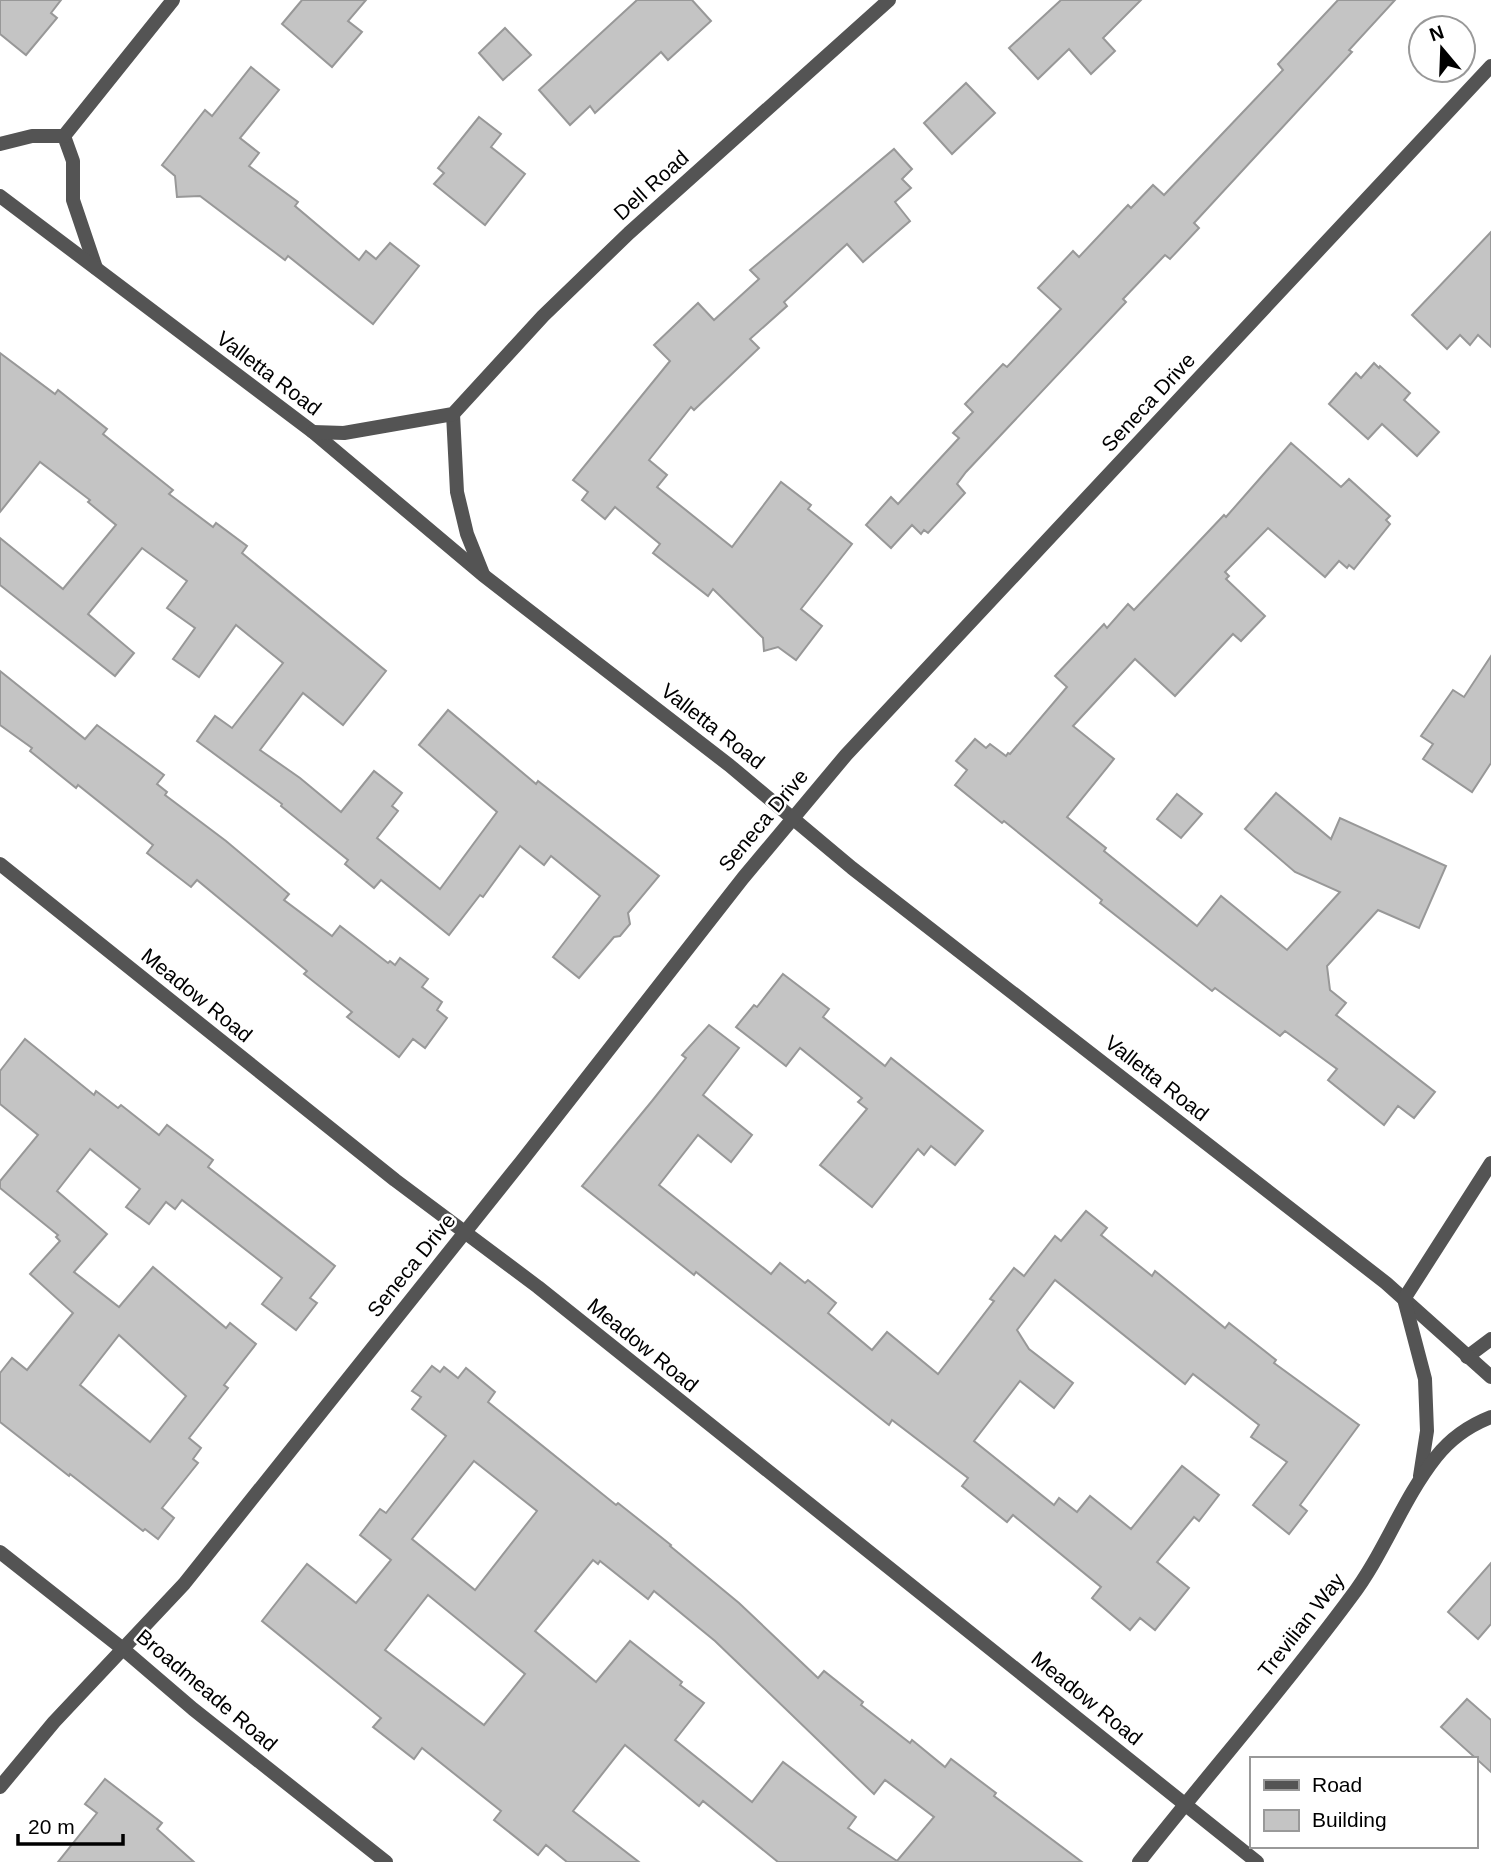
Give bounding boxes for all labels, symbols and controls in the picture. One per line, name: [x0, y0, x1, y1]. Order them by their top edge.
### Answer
north arrow: [1407, 14, 1477, 84]
text: N: [1427, 21, 1447, 46]
street label: Dell Road: [609, 146, 693, 224]
street label: Valletta Road: [212, 326, 326, 420]
street label: Seneca Drive: [1097, 348, 1199, 456]
street label: Valletta Road: [657, 679, 769, 773]
street label: Seneca Drive: [714, 764, 812, 876]
street label: Meadow Road: [137, 943, 257, 1047]
street label: Valletta Road: [1101, 1031, 1213, 1125]
street label: Seneca Drive: [362, 1209, 460, 1321]
street label: Meadow Road: [583, 1293, 703, 1397]
street label: Trevilian Way: [1253, 1568, 1349, 1682]
street label: Broadmeade Road: [132, 1625, 282, 1755]
street label: Meadow Road: [1027, 1646, 1147, 1750]
legend: [1250, 1757, 1477, 1848]
text: Road: [1312, 1773, 1362, 1796]
scale bar: [18, 1802, 122, 1846]
text: Building: [1312, 1808, 1387, 1831]
text: 20 m: [28, 1815, 75, 1838]

